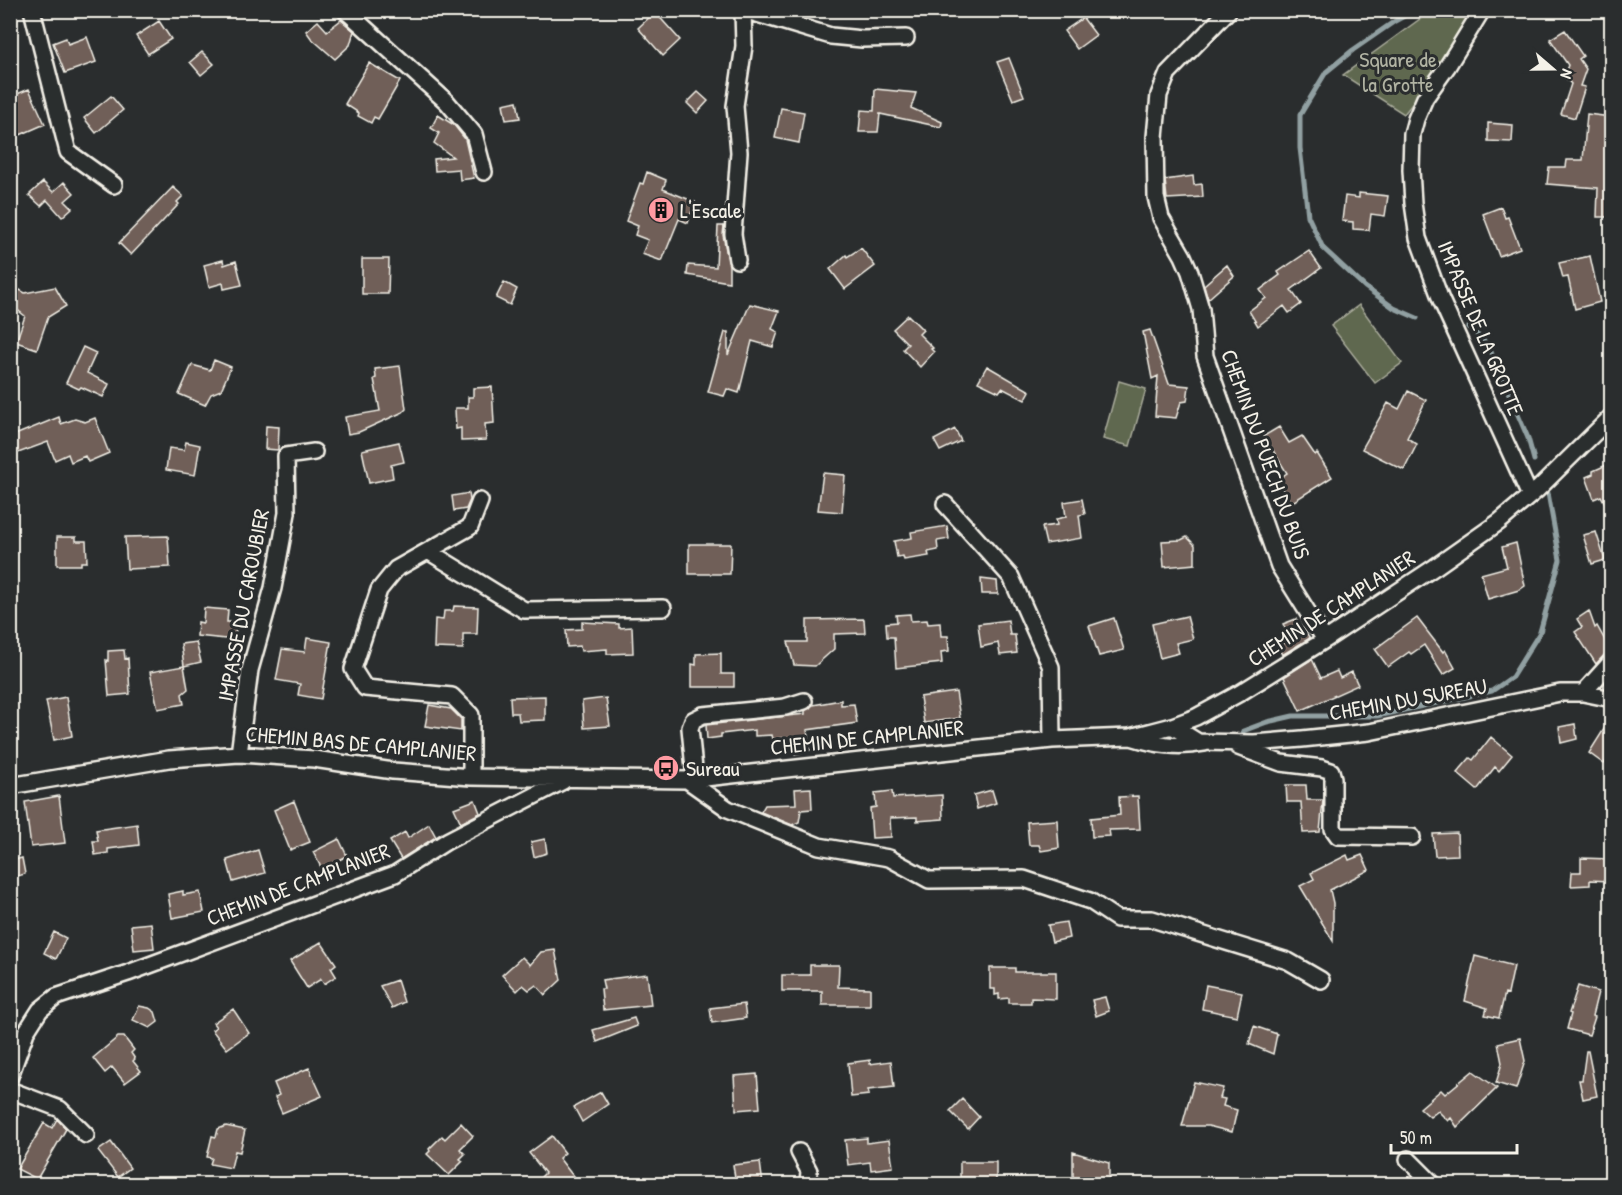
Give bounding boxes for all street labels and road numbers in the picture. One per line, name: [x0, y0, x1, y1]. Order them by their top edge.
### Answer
street label: IMPASSE DE LA GROTTE: [1431, 236, 1531, 420]
street label: CHEMIN DU PUECH DU BUIS: [1214, 345, 1318, 563]
street label: IMPASSE DU CAROUBIER: [210, 506, 276, 704]
street label: CHEMIN DE CAMPLANIER: [1241, 543, 1421, 673]
street label: CHEMIN DU SUREAU: [1327, 670, 1489, 728]
street label: CHEMIN DE CAMPLANIER: [769, 712, 965, 762]
street label: CHEMIN BAS DE CAMPLANIER: [244, 718, 478, 768]
street label: CHEMIN DE CAMPLANIER: [202, 835, 394, 933]

